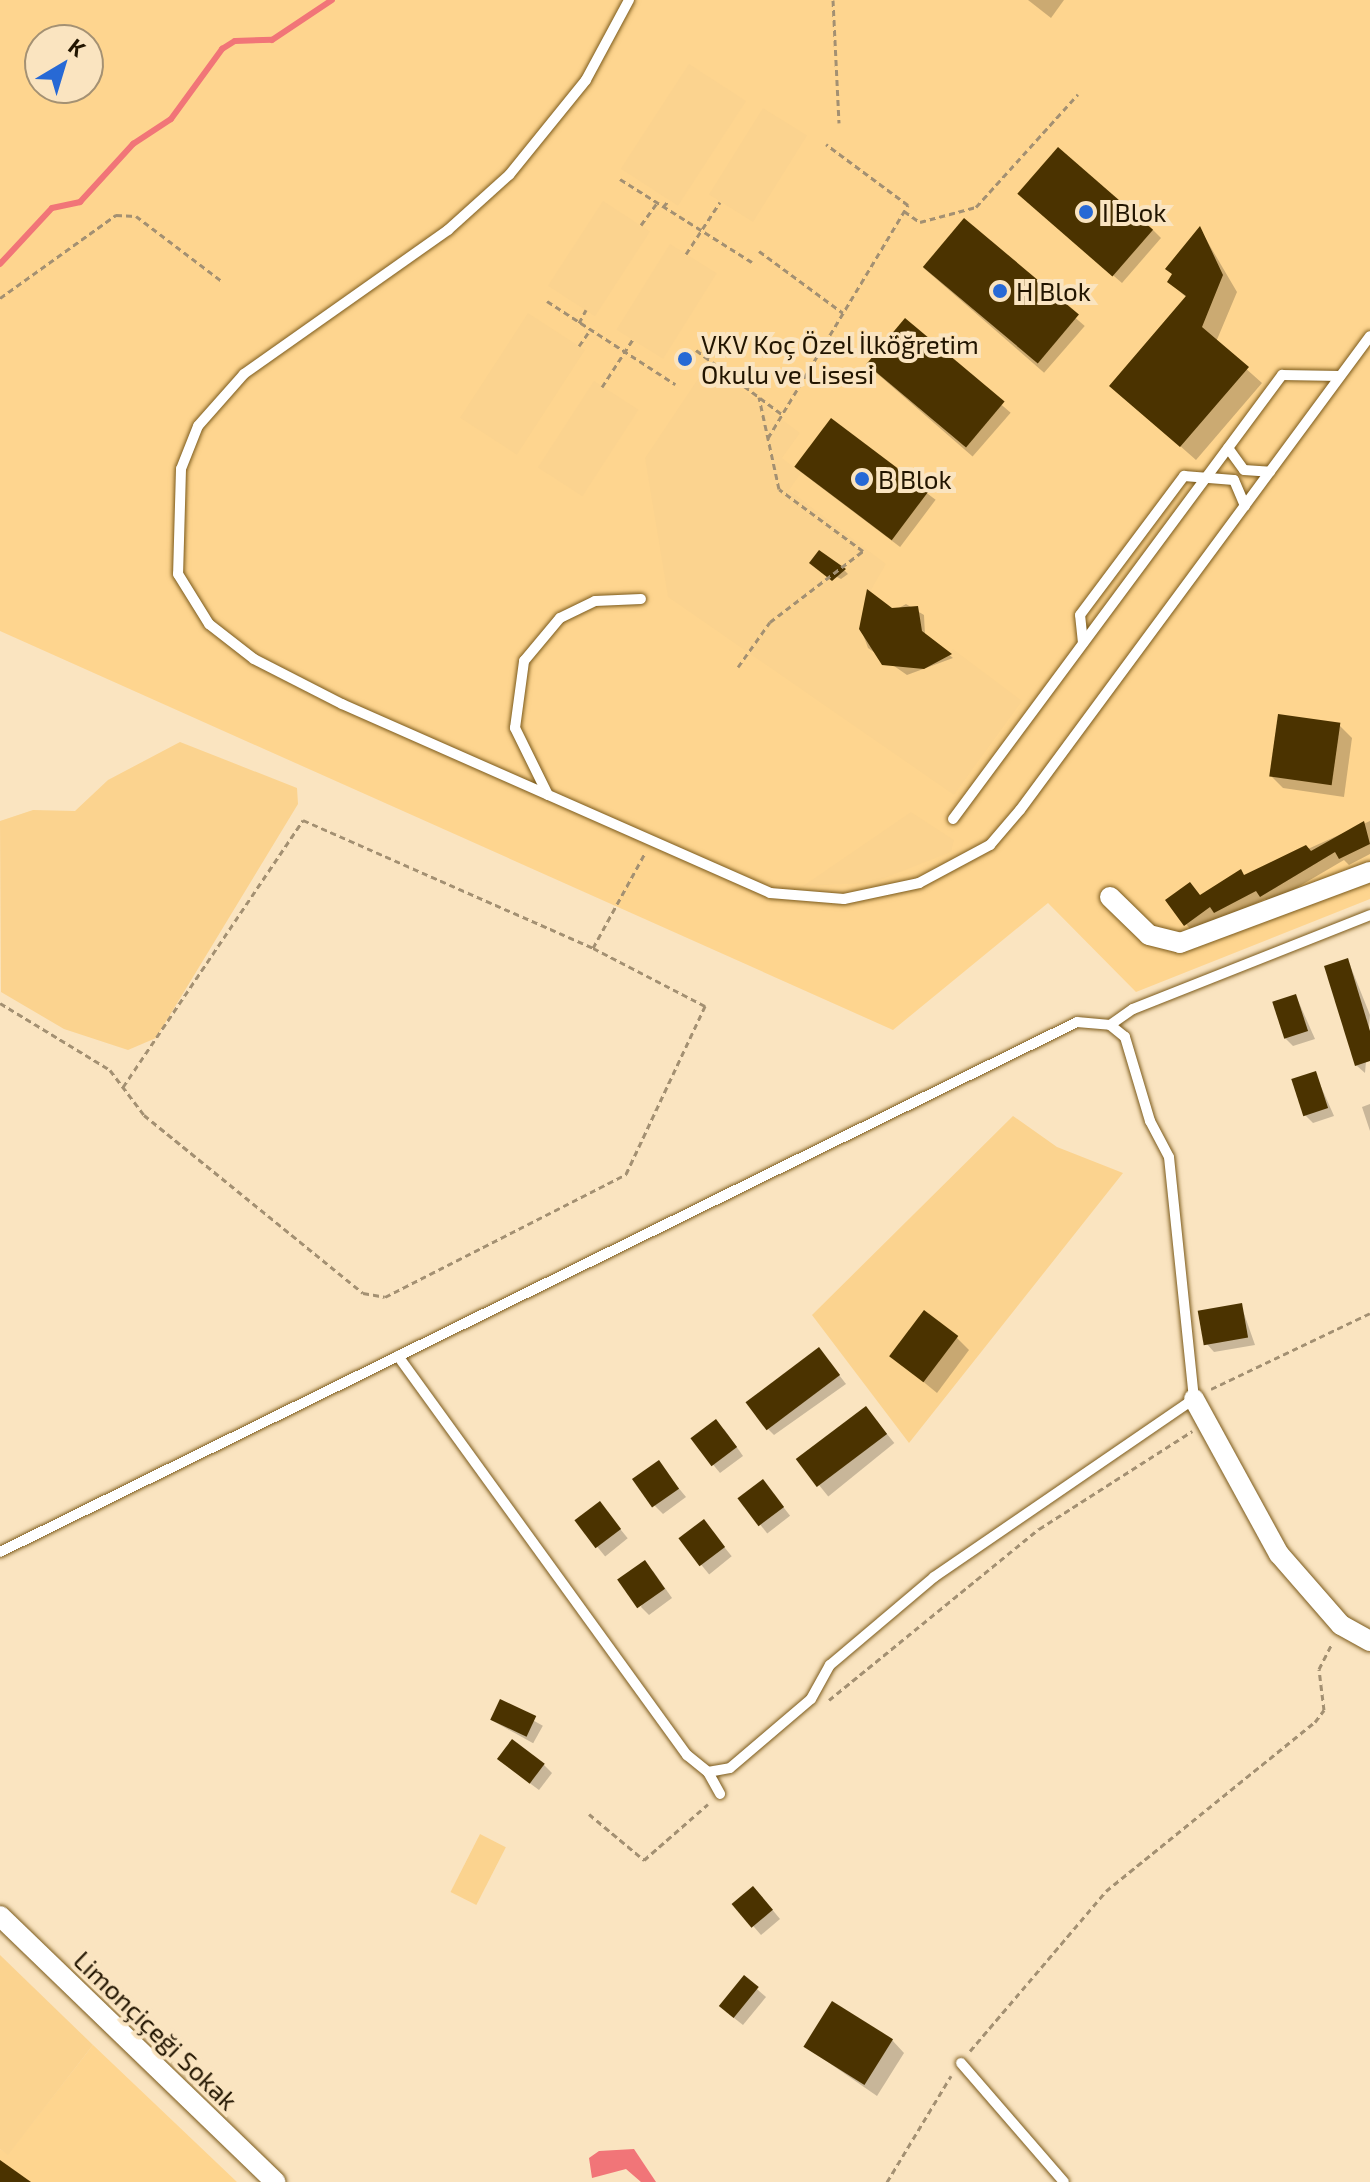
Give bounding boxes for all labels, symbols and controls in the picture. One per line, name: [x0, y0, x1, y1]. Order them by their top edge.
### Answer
north arrow: [24, 24, 104, 104]
text: K: [64, 32, 91, 61]
place label: I Blok: [1102, 196, 1166, 228]
marker: I Blok: [1077, 203, 1095, 221]
place label: H Blok: [1016, 275, 1091, 307]
marker: H Blok: [991, 282, 1009, 300]
place label: VKV Koç Özel İlköğretim Okulu ve Lisesi: [701, 328, 980, 390]
marker: VKV Koç Özel İlköğretim Okulu ve Lisesi: [676, 350, 694, 368]
place label: B Blok: [878, 463, 952, 495]
marker: B Blok: [853, 470, 871, 488]
street label: Limonçiçeği Sokak: [68, 1944, 244, 2116]

